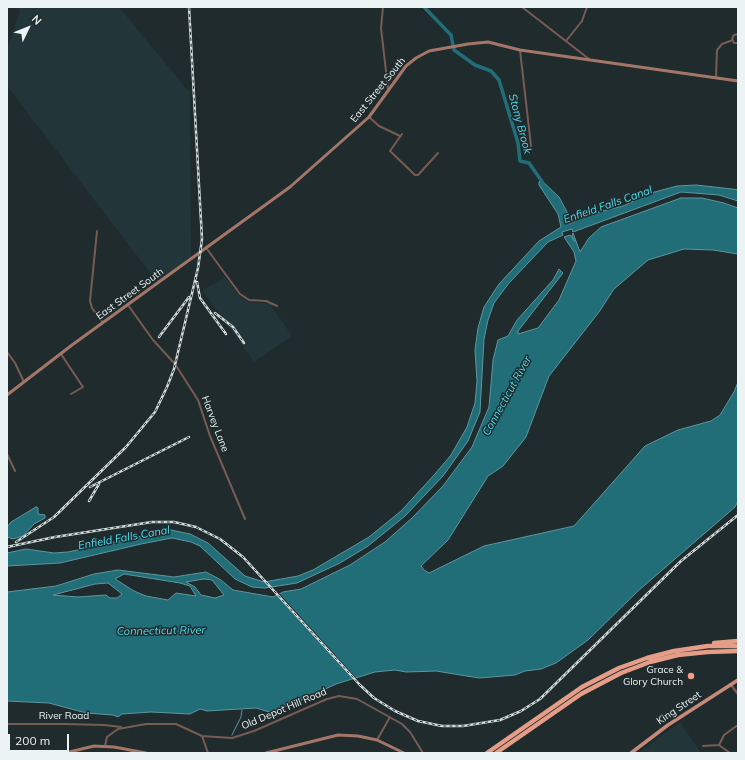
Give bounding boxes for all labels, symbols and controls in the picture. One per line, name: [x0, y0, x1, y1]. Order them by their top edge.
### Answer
north arrow: [8, 8, 48, 48]
text: N: [29, 12, 45, 28]
street label: East Street South: [348, 55, 408, 125]
water label: Stony Brook: [506, 93, 534, 155]
water label: Enfield Falls Canal: [562, 184, 654, 226]
street label: East Street South: [94, 266, 166, 322]
water label: Connecticut River: [480, 354, 534, 438]
street label: Harvey Lane: [199, 394, 231, 454]
water label: Enfield Falls Canal: [77, 523, 171, 553]
water label: Connecticut River: [117, 624, 205, 638]
place label: Grace & Glory Church: [623, 664, 683, 688]
marker: Grace & Glory Church: [686, 671, 696, 681]
street label: Old Depot Hill Road: [240, 686, 328, 732]
street label: King Street: [655, 689, 703, 727]
street label: River Road: [39, 710, 89, 722]
scale bar: [10, 726, 71, 752]
text: 200 m: [15, 733, 50, 748]

